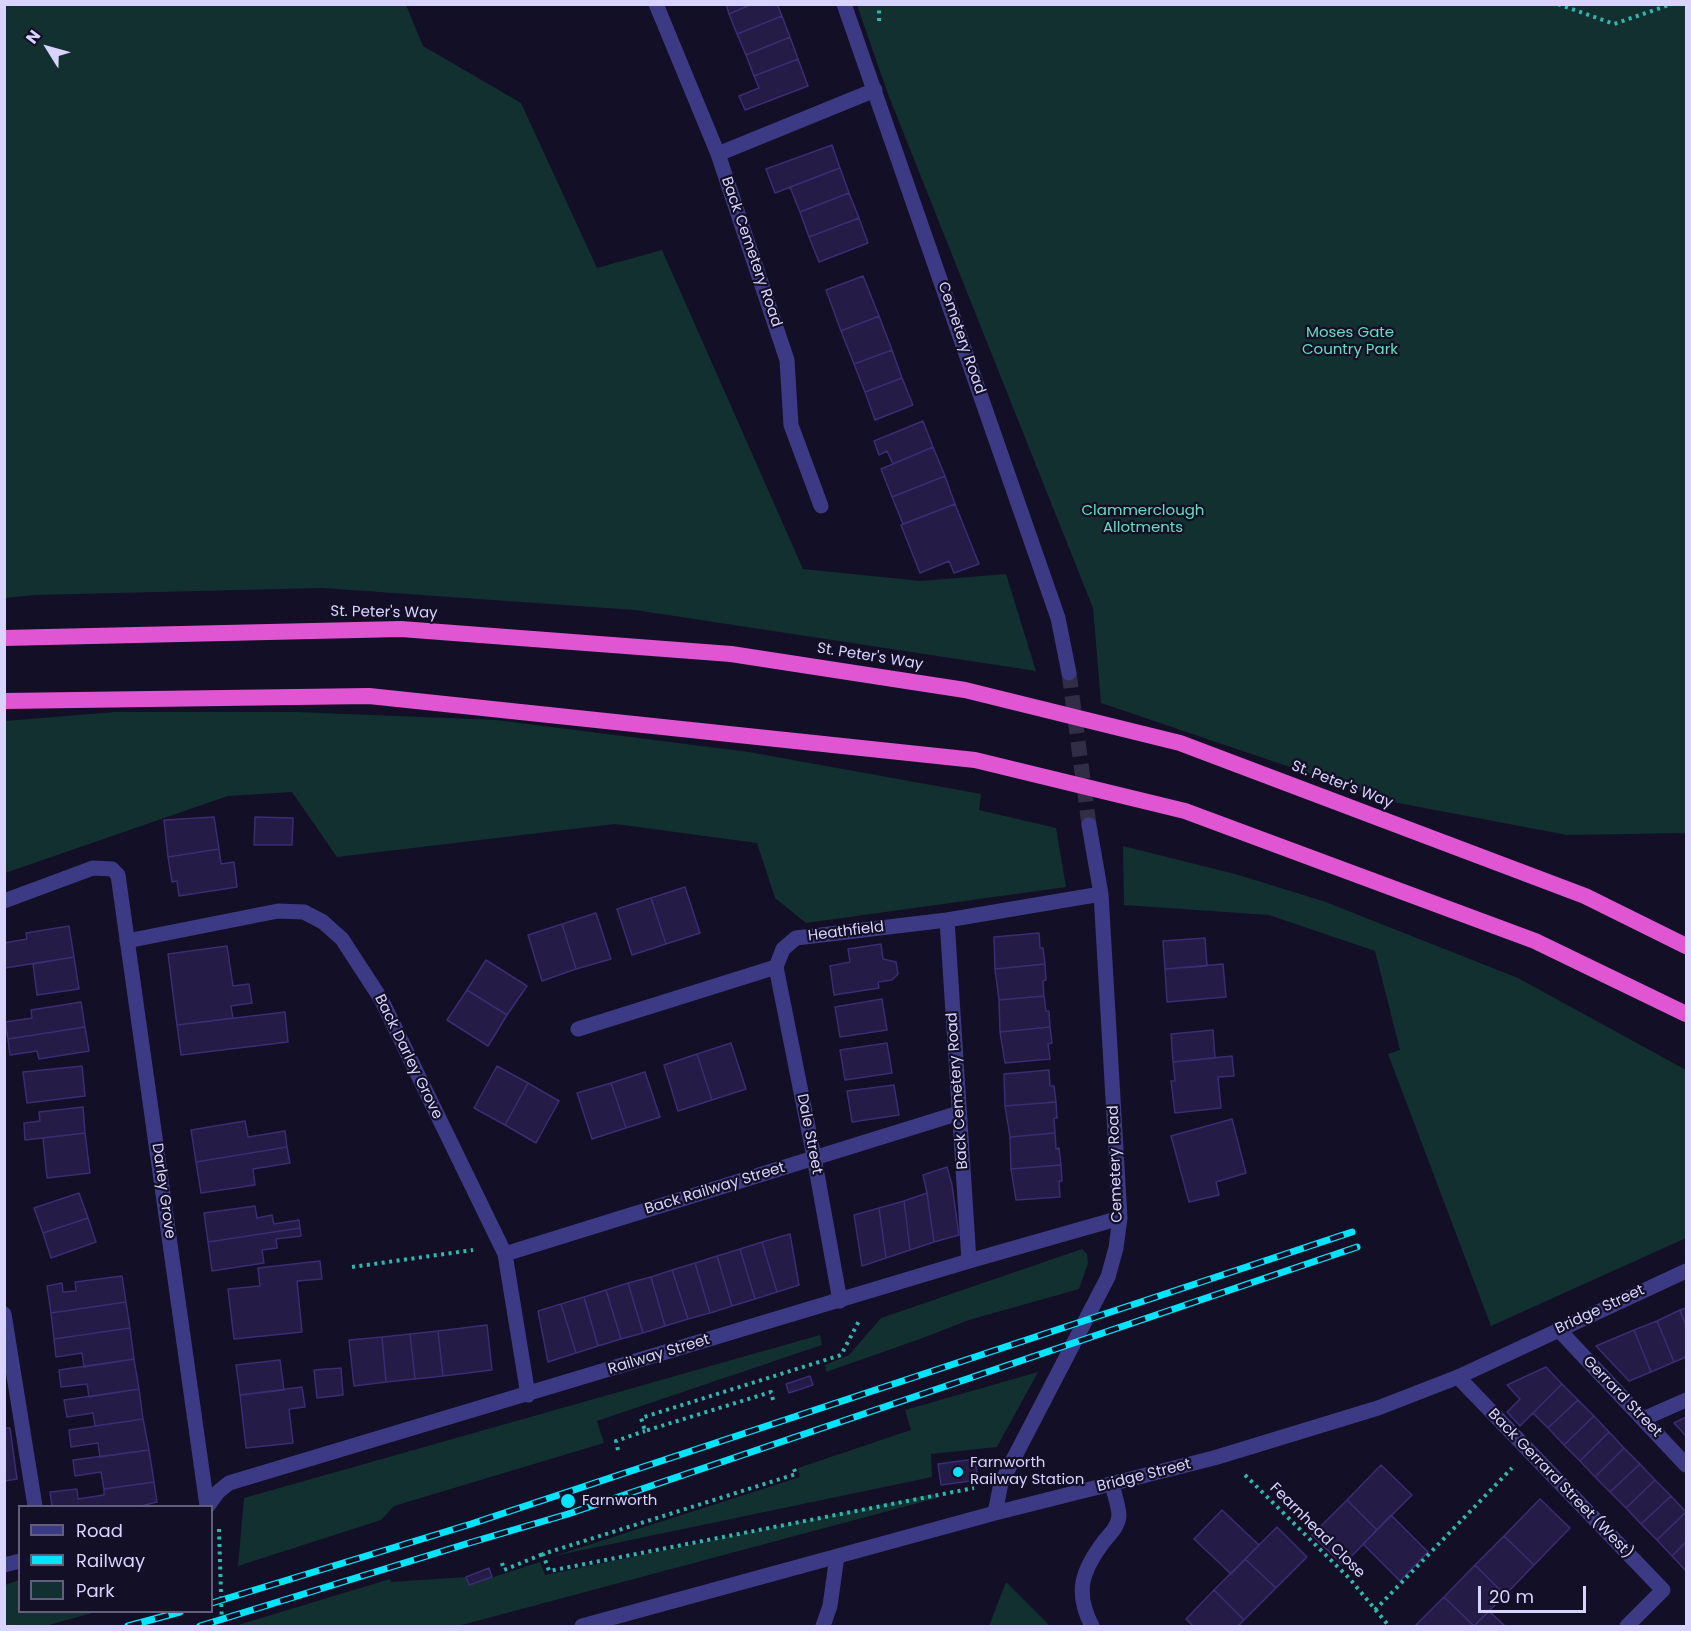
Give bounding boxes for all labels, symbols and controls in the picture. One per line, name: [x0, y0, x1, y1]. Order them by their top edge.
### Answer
north arrow: [18, 18, 78, 78]
text: N: [20, 25, 46, 49]
street label: Back Cemetery Road: [717, 175, 785, 329]
street label: Cemetery Road: [933, 280, 989, 396]
park label: Moses Gate Country Park: [1302, 324, 1398, 359]
park label: Clammerclough Allotments: [1082, 502, 1204, 537]
street label: St. Peter's Way: [330, 603, 438, 623]
street label: St. Peter's Way: [816, 640, 924, 674]
street label: St. Peter's Way: [1289, 757, 1395, 813]
street label: Heathfield: [807, 918, 885, 946]
street label: Back Darley Grove: [370, 992, 446, 1122]
street label: Back Cemetery Road: [944, 1012, 972, 1170]
street label: Dale Street: [792, 1092, 826, 1176]
street label: Cemetery Road: [1105, 1105, 1127, 1223]
street label: Darley Grove: [147, 1142, 179, 1240]
street label: Back Railway Street: [643, 1159, 787, 1219]
street label: Bridge Street: [1553, 1282, 1647, 1338]
street label: Railway Street: [606, 1331, 712, 1379]
street label: Gerrard Street: [1579, 1353, 1665, 1441]
street label: Back Gerrard Street (West): [1484, 1405, 1636, 1563]
place label: Farnworth Railway Station: [970, 1454, 1084, 1489]
street label: Bridge Street: [1095, 1456, 1193, 1496]
marker: Farnworth Railway Station: [951, 1465, 965, 1479]
street label: Fearnhead Close: [1266, 1480, 1368, 1582]
marker: Farnworth: [559, 1492, 577, 1510]
place label: Farnworth: [582, 1492, 657, 1510]
legend: [18, 1505, 213, 1613]
text: Road: [76, 1518, 123, 1543]
text: Railway: [76, 1548, 145, 1573]
scale bar: [1481, 1574, 1589, 1612]
text: Park: [76, 1578, 115, 1603]
text: 20 m: [1489, 1584, 1534, 1609]

